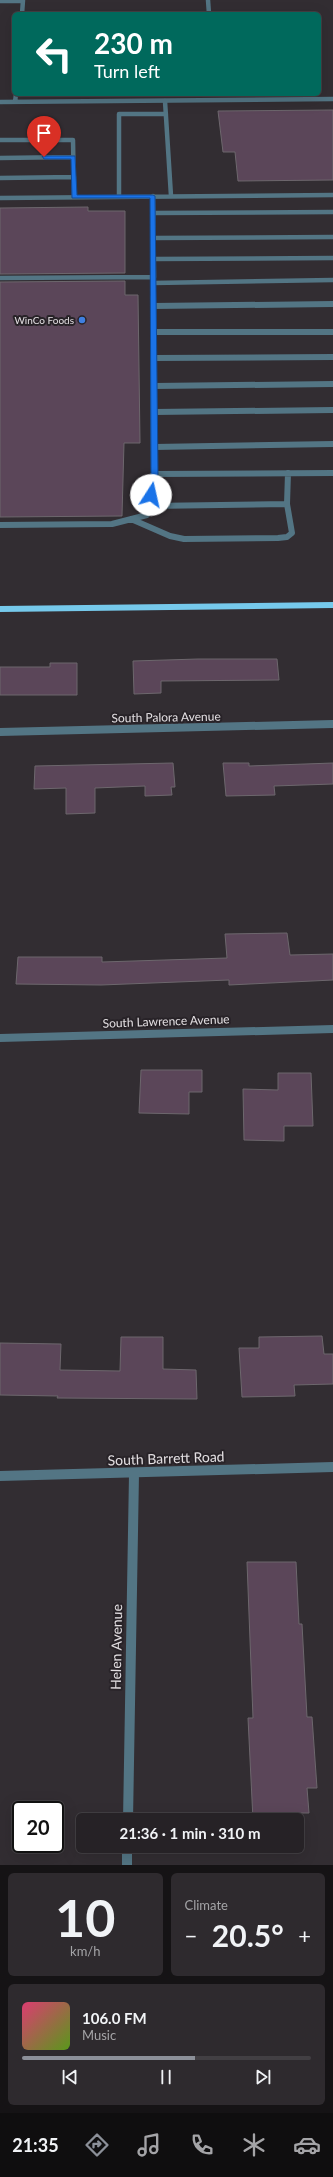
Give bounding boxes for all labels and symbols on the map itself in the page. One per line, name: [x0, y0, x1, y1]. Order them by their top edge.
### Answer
pin: [27, 116, 61, 157]
place label: WinCo Foods: [15, 314, 74, 326]
marker: WinCo Foods: [77, 315, 87, 325]
position arrow: [130, 474, 172, 516]
street label: South Palora Avenue: [111, 709, 221, 725]
street label: South Lawrence Avenue: [102, 1011, 230, 1031]
street label: South Barrett Road: [107, 1447, 225, 1469]
street label: Helen Avenue: [107, 1604, 125, 1690]
speed limit sign: 20: [12, 1801, 64, 1853]

